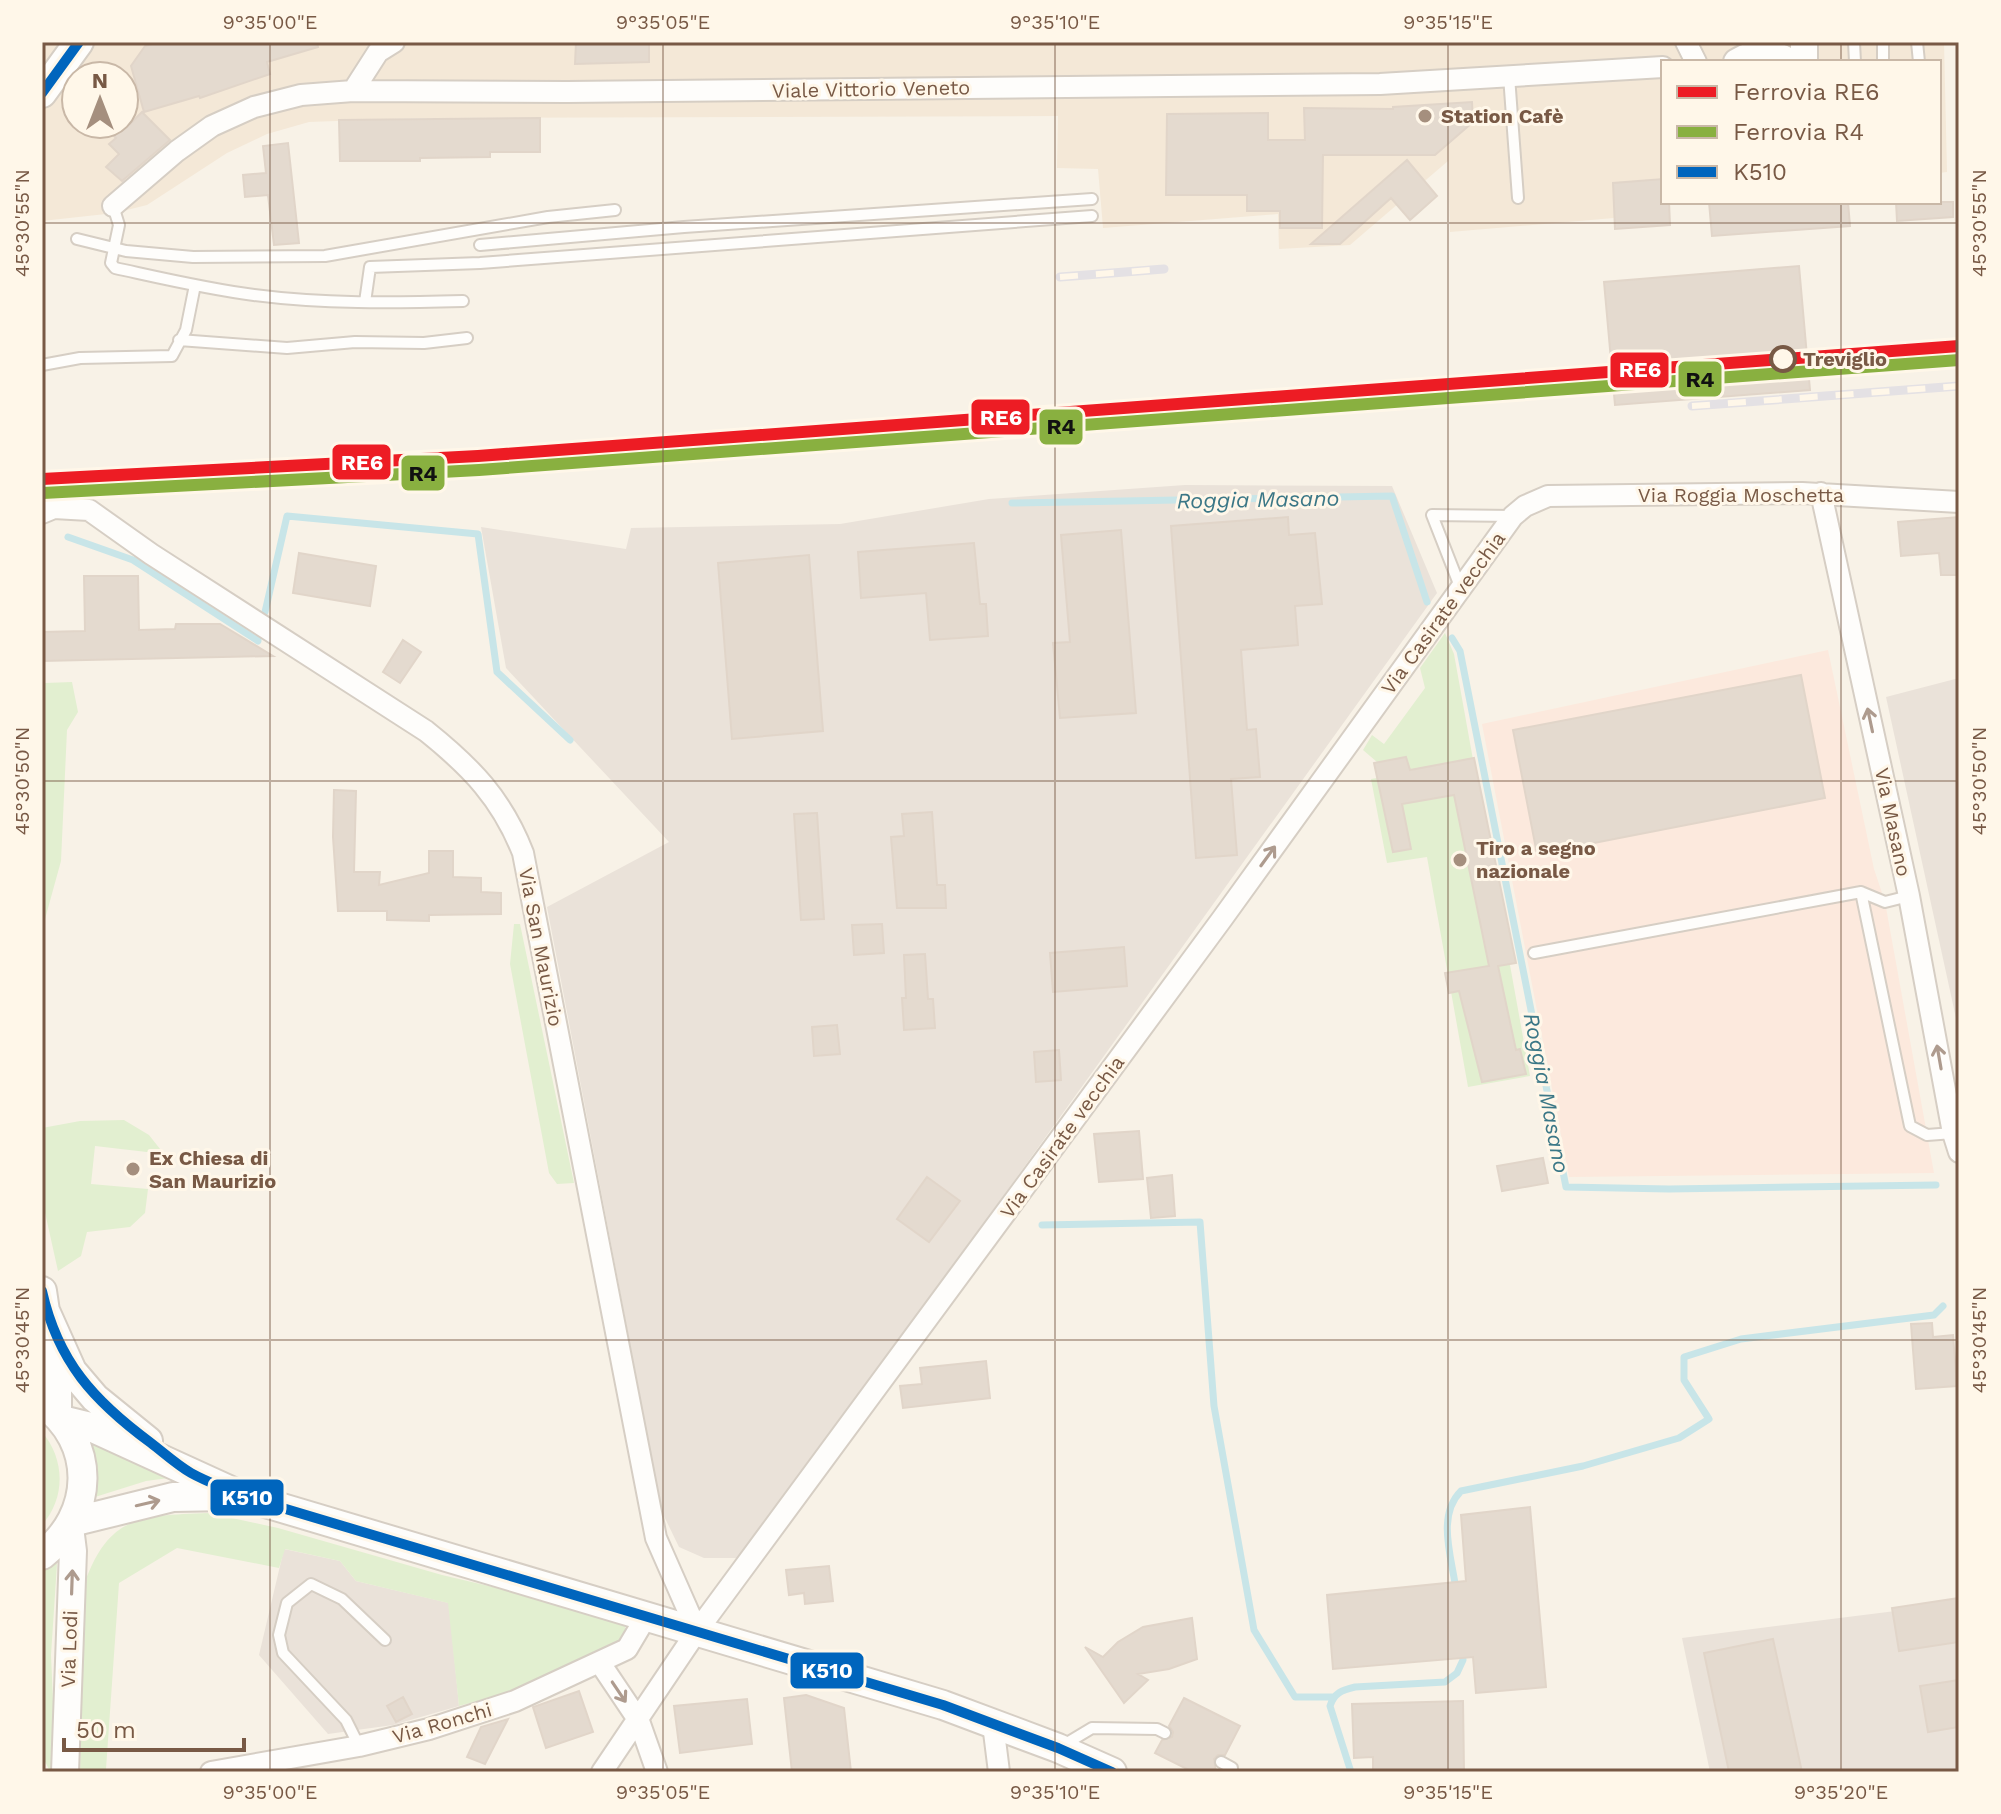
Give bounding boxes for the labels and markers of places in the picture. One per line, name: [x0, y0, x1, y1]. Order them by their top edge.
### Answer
place label: Station Cafè: [1441, 104, 1564, 128]
marker: Station Cafè: [1416, 107, 1434, 125]
marker: Treviglio: [1770, 346, 1796, 372]
place label: Treviglio: [1803, 347, 1887, 371]
place label: Tiro a segno nazionale: [1476, 836, 1596, 883]
marker: Tiro a segno nazionale: [1451, 851, 1469, 869]
place label: Ex Chiesa di San Maurizio: [149, 1146, 276, 1193]
marker: Ex Chiesa di San Maurizio: [124, 1160, 142, 1178]

